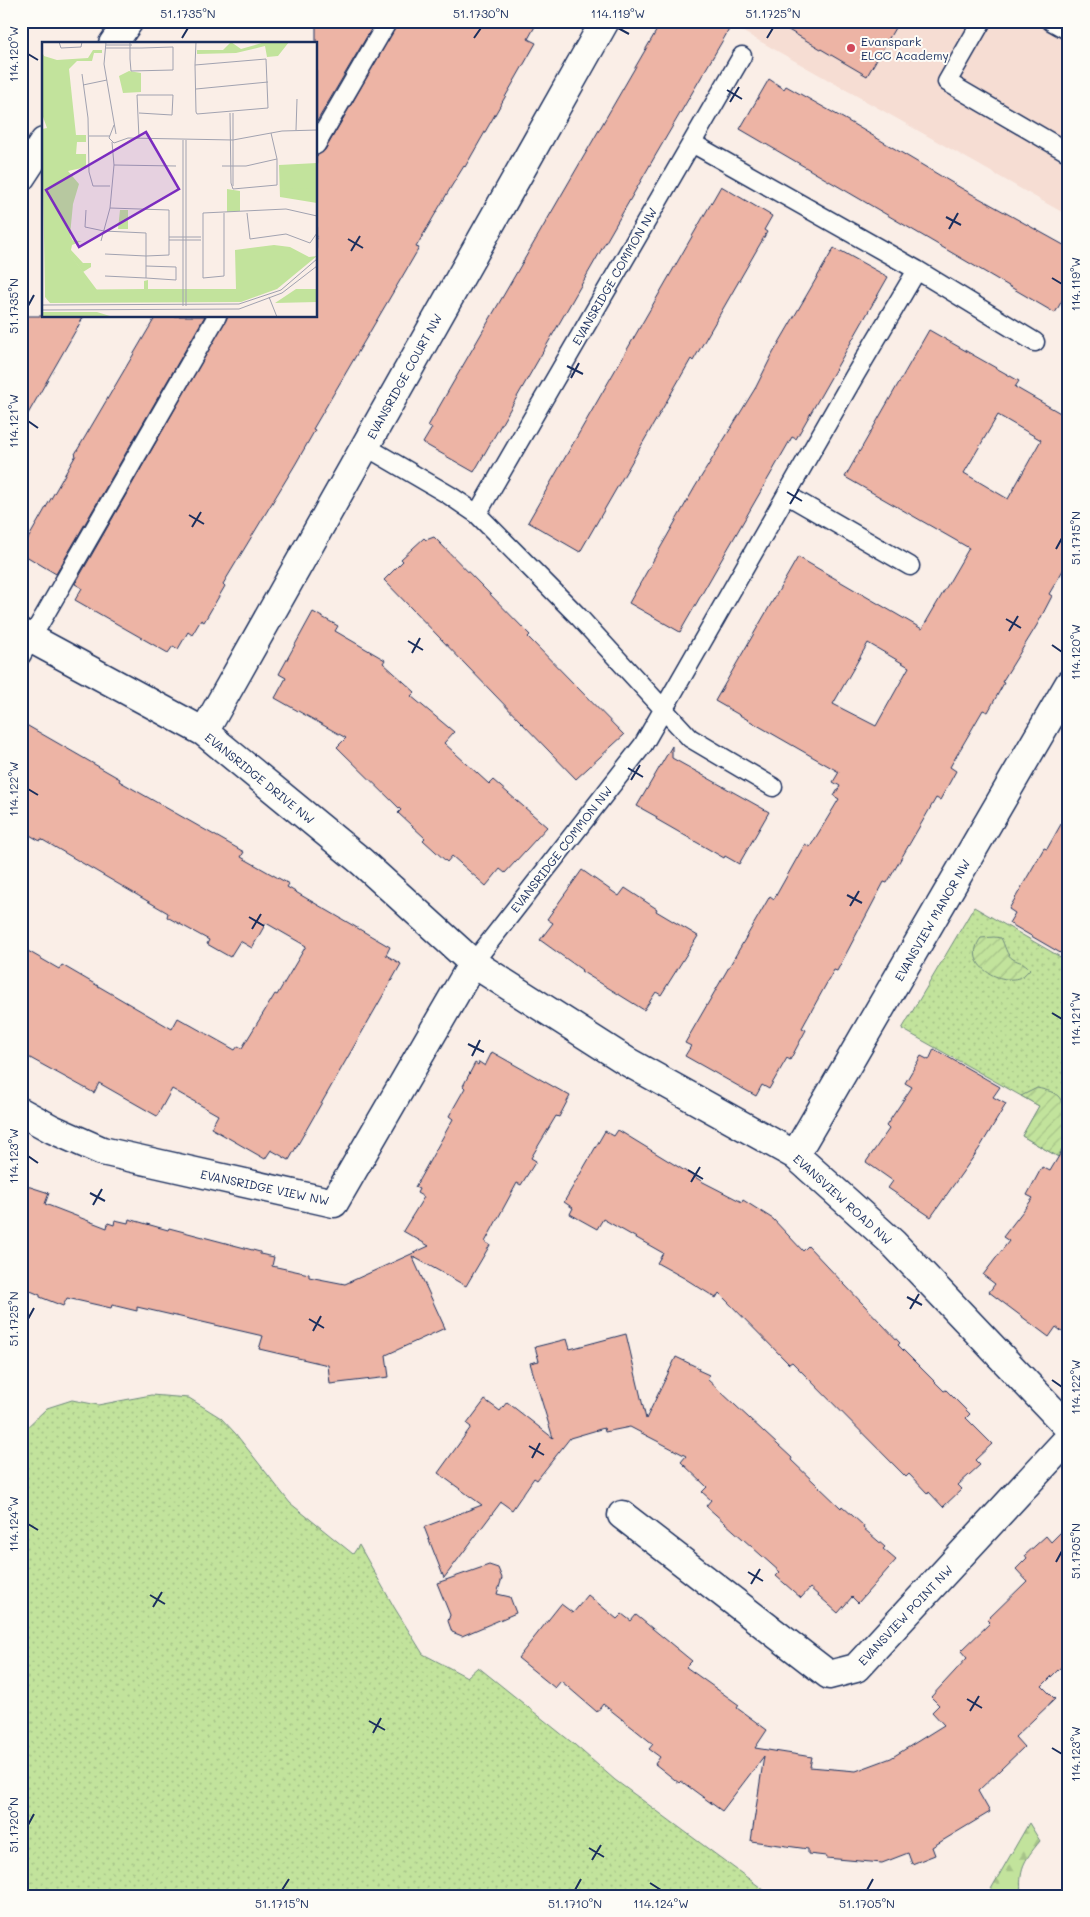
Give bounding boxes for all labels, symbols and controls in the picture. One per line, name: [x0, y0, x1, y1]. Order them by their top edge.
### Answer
text: 51.1735°N: [160, 5, 216, 21]
text: 51.1730°N: [453, 5, 509, 21]
text: 114.119°W: [591, 5, 645, 21]
text: 51.1725°N: [745, 5, 801, 21]
text: 114.120°W: [5, 26, 21, 82]
place label: Evanspark ELCC Academy: [861, 33, 949, 63]
inset map: [42, 42, 318, 318]
marker: Evanspark ELCC Academy: [845, 42, 857, 54]
street label: EVANSRIDGE COMMON NW: [568, 204, 660, 348]
text: 114.119°W: [1067, 257, 1083, 311]
text: 51.1735°N: [5, 278, 21, 334]
street label: EVANSRIDGE COURT NW: [363, 310, 445, 442]
text: 114.121°W: [5, 394, 21, 448]
text: 51.1715°N: [1067, 511, 1083, 565]
text: 114.120°W: [1067, 624, 1083, 680]
street label: EVANSRIDGE DRIVE NW: [202, 729, 318, 827]
text: 114.122°W: [5, 761, 21, 817]
street label: EVANSRIDGE COMMON NW: [507, 782, 615, 916]
street label: EVANSVIEW MANOR NW: [891, 856, 973, 984]
text: 114.121°W: [1067, 992, 1083, 1046]
text: 114.123°W: [5, 1128, 21, 1184]
street label: EVANSVIEW ROAD NW: [790, 1150, 896, 1248]
street label: EVANSRIDGE VIEW NW: [199, 1166, 331, 1208]
text: 51.1725°N: [5, 1291, 21, 1347]
text: 114.122°W: [1067, 1359, 1083, 1415]
text: 114.124°W: [5, 1496, 21, 1552]
text: 51.1705°N: [1067, 1523, 1083, 1579]
street label: EVANSVIEW POINT NW: [854, 1561, 956, 1669]
text: 114.123°W: [1067, 1726, 1083, 1782]
text: 51.1720°N: [5, 1797, 21, 1853]
text: 51.1715°N: [255, 1895, 309, 1911]
text: 51.1710°N: [548, 1895, 602, 1911]
text: 114.124°W: [633, 1895, 689, 1911]
text: 51.1705°N: [839, 1895, 895, 1911]

